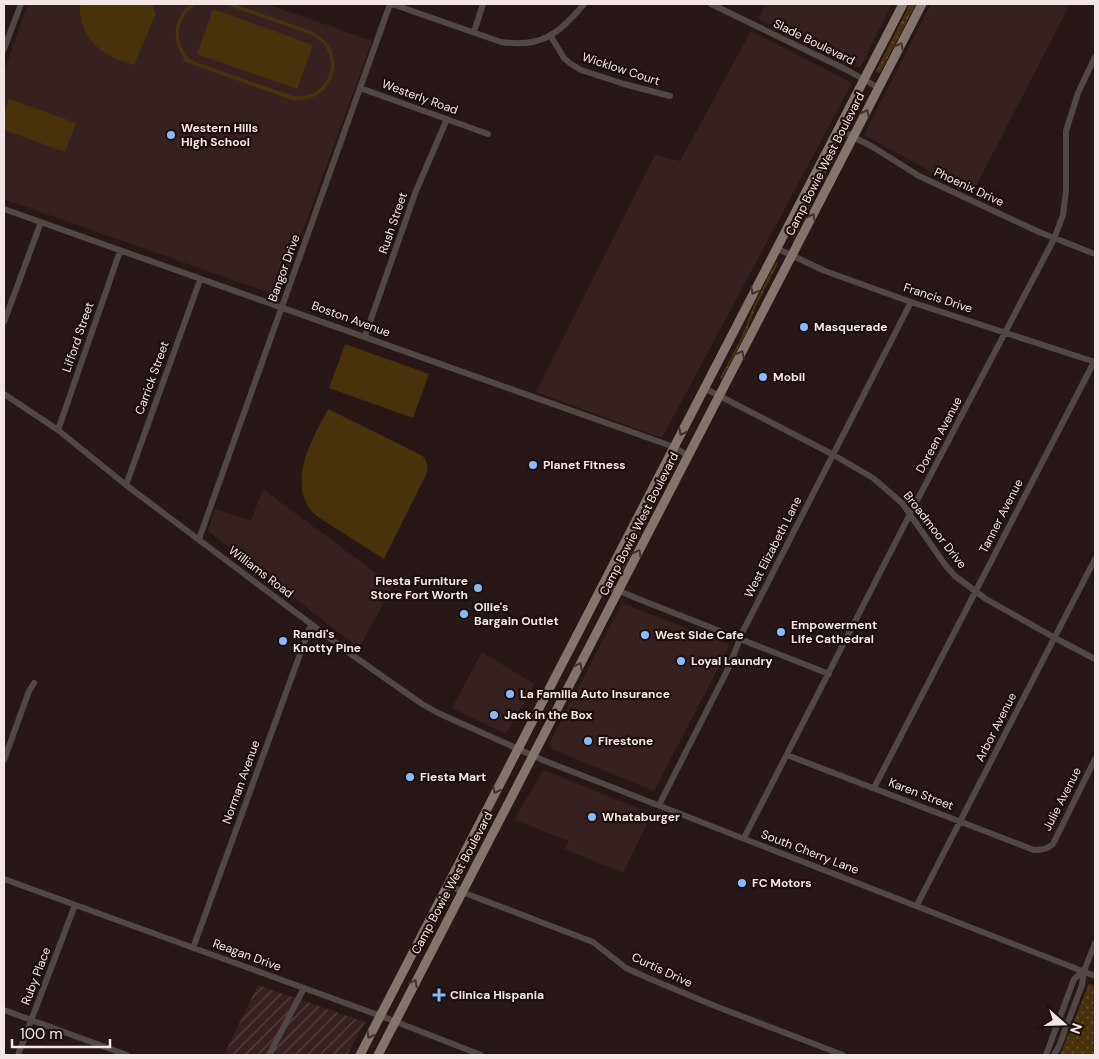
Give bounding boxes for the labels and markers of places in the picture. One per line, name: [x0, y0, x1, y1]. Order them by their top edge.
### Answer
place label: Western Hills High School: [181, 120, 258, 150]
marker: Western Hills High School: [165, 129, 177, 141]
place label: Masquerade: [814, 319, 888, 335]
marker: Masquerade: [798, 321, 810, 333]
place label: Mobil: [773, 369, 805, 385]
marker: Mobil: [757, 371, 769, 383]
place label: Planet Fitness: [543, 457, 626, 473]
marker: Planet Fitness: [527, 459, 539, 471]
place label: Fiesta Furniture Store Fort Worth: [371, 573, 468, 603]
marker: Fiesta Furniture Store Fort Worth: [472, 582, 484, 594]
place label: Ollie's Bargain Outlet: [474, 599, 559, 629]
marker: Ollie's Bargain Outlet: [458, 608, 470, 620]
place label: Empowerment Life Cathedral: [791, 617, 877, 647]
place label: Randi's Knotty Pine: [293, 626, 361, 656]
marker: Empowerment Life Cathedral: [775, 626, 787, 638]
place label: West Side Cafe: [655, 627, 744, 643]
marker: West Side Cafe: [639, 629, 651, 641]
marker: Randi's Knotty Pine: [277, 635, 289, 647]
place label: Loyal Laundry: [691, 653, 773, 669]
marker: Loyal Laundry: [675, 655, 687, 667]
place label: La Familia Auto Insurance: [520, 686, 670, 702]
marker: La Familia Auto Insurance: [504, 688, 516, 700]
place label: Jack in the Box: [504, 707, 592, 723]
marker: Jack in the Box: [488, 709, 500, 721]
place label: Firestone: [598, 733, 653, 749]
marker: Firestone: [582, 735, 594, 747]
place label: Fiesta Mart: [420, 769, 486, 785]
marker: Fiesta Mart: [404, 771, 416, 783]
place label: Whataburger: [602, 809, 680, 825]
marker: Whataburger: [586, 811, 598, 823]
place label: FC Motors: [752, 875, 812, 891]
marker: FC Motors: [736, 877, 748, 889]
place label: Clinica Hispania: [450, 987, 544, 1003]
marker: Clinica Hispania: [432, 988, 446, 1002]

